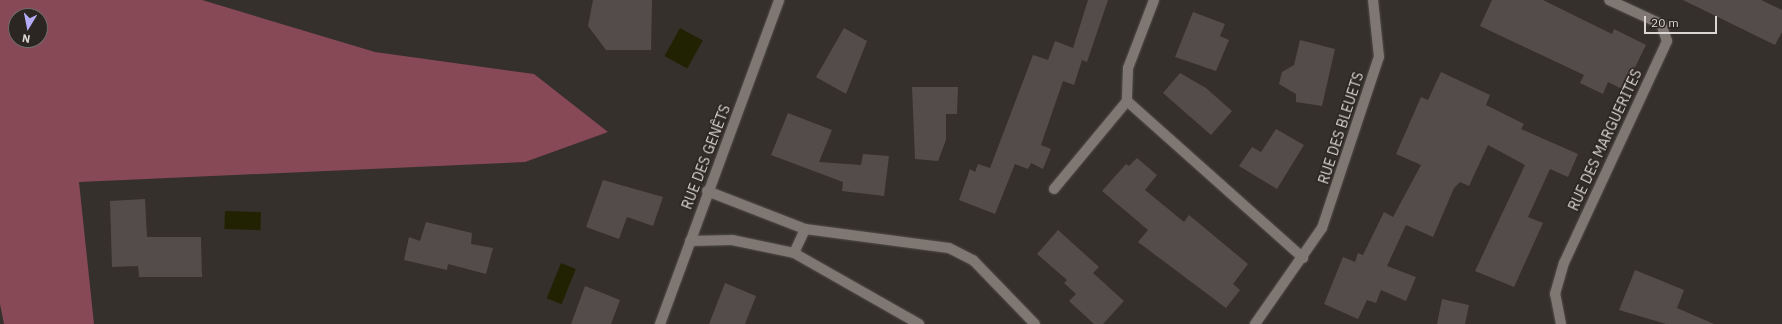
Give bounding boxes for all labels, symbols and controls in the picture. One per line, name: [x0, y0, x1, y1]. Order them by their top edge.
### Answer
north arrow: [8, 8, 48, 48]
scale bar: [1646, 8, 1719, 34]
text: 20 m: [1651, 15, 1679, 30]
text: N: [21, 31, 31, 46]
street label: RUE DES MARGUERITES: [1565, 67, 1645, 213]
street label: RUE DES BLEUETS: [1315, 70, 1367, 186]
street label: RUE DES GENÊTS: [678, 102, 734, 212]

